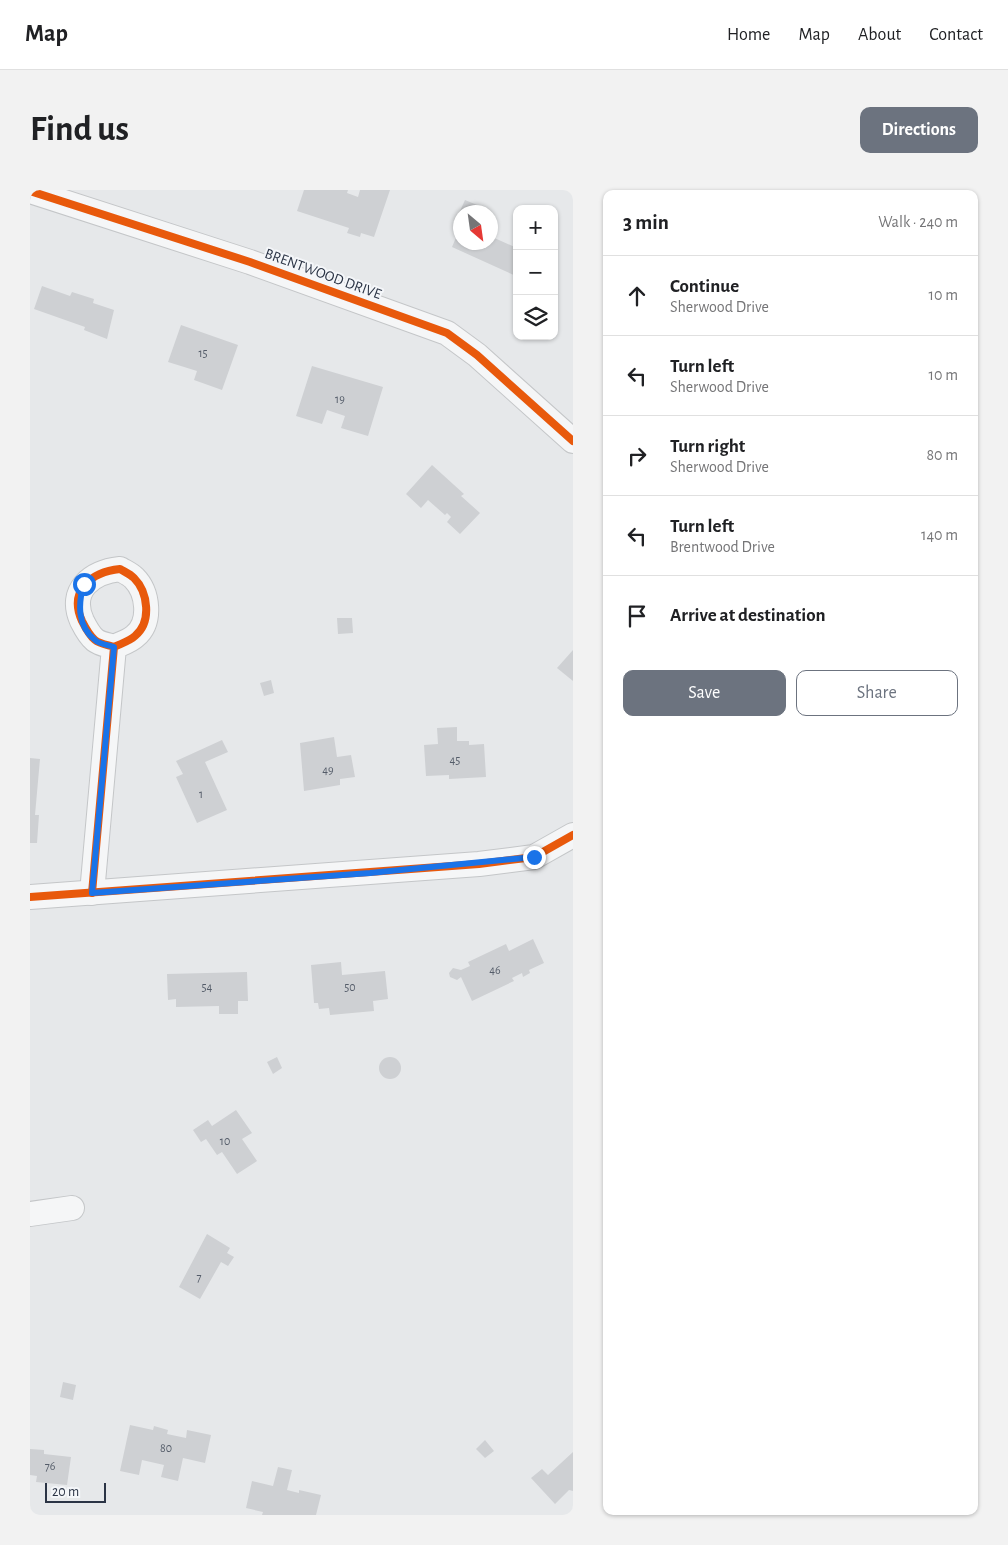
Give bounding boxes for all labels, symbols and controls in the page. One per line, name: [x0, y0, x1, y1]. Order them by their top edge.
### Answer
text: Map: [25, 22, 68, 46]
text: Home: [727, 26, 770, 44]
text: Map: [798, 26, 830, 44]
text: About: [858, 26, 901, 44]
text: Contact: [929, 26, 983, 44]
button: Directions: [860, 107, 978, 153]
text: Find us: [30, 112, 129, 147]
north arrow: [453, 205, 498, 250]
map controls: [513, 205, 558, 340]
button: +: [513, 205, 558, 250]
text: 3 min: [623, 212, 669, 233]
text: Walk · 240 m: [878, 214, 958, 230]
street label: BRENTWOOD DRIVE: [263, 246, 383, 302]
button: −: [513, 250, 558, 295]
text: Continue: [670, 277, 739, 296]
icon: ahead: [623, 282, 651, 310]
text: 10 m: [929, 287, 958, 303]
button: layers: [513, 295, 558, 340]
text: Sherwood Drive: [670, 299, 769, 315]
house number: 15: [198, 347, 208, 359]
text: Turn left: [670, 357, 734, 376]
icon: left: [623, 362, 651, 390]
text: 10 m: [929, 367, 958, 383]
text: Sherwood Drive: [670, 379, 769, 395]
house number: 19: [335, 393, 345, 405]
text: Turn right: [670, 437, 745, 456]
icon: right: [623, 442, 651, 470]
text: 80 m: [927, 447, 958, 463]
text: Sherwood Drive: [670, 459, 769, 475]
text: Turn left: [670, 517, 734, 536]
icon: left: [623, 522, 651, 550]
text: 140 m: [921, 527, 958, 543]
text: Brentwood Drive: [670, 539, 775, 555]
route start: [73, 573, 96, 596]
icon: arrive: [623, 602, 651, 630]
text: Arrive at destination: [670, 606, 826, 625]
button: Save: [623, 670, 786, 716]
button: Share: [796, 670, 958, 716]
house number: 45: [450, 754, 460, 766]
house number: 49: [322, 764, 334, 776]
house number: 1: [199, 788, 203, 800]
route end: [523, 846, 546, 869]
house number: 46: [489, 964, 501, 976]
house number: 54: [202, 981, 213, 993]
house number: 50: [344, 981, 356, 993]
house number: 10: [220, 1135, 230, 1147]
house number: 7: [196, 1271, 202, 1283]
house number: 80: [160, 1442, 172, 1454]
house number: 76: [45, 1460, 56, 1472]
scale bar: [45, 1480, 106, 1503]
text: 20 m: [52, 1485, 79, 1499]

